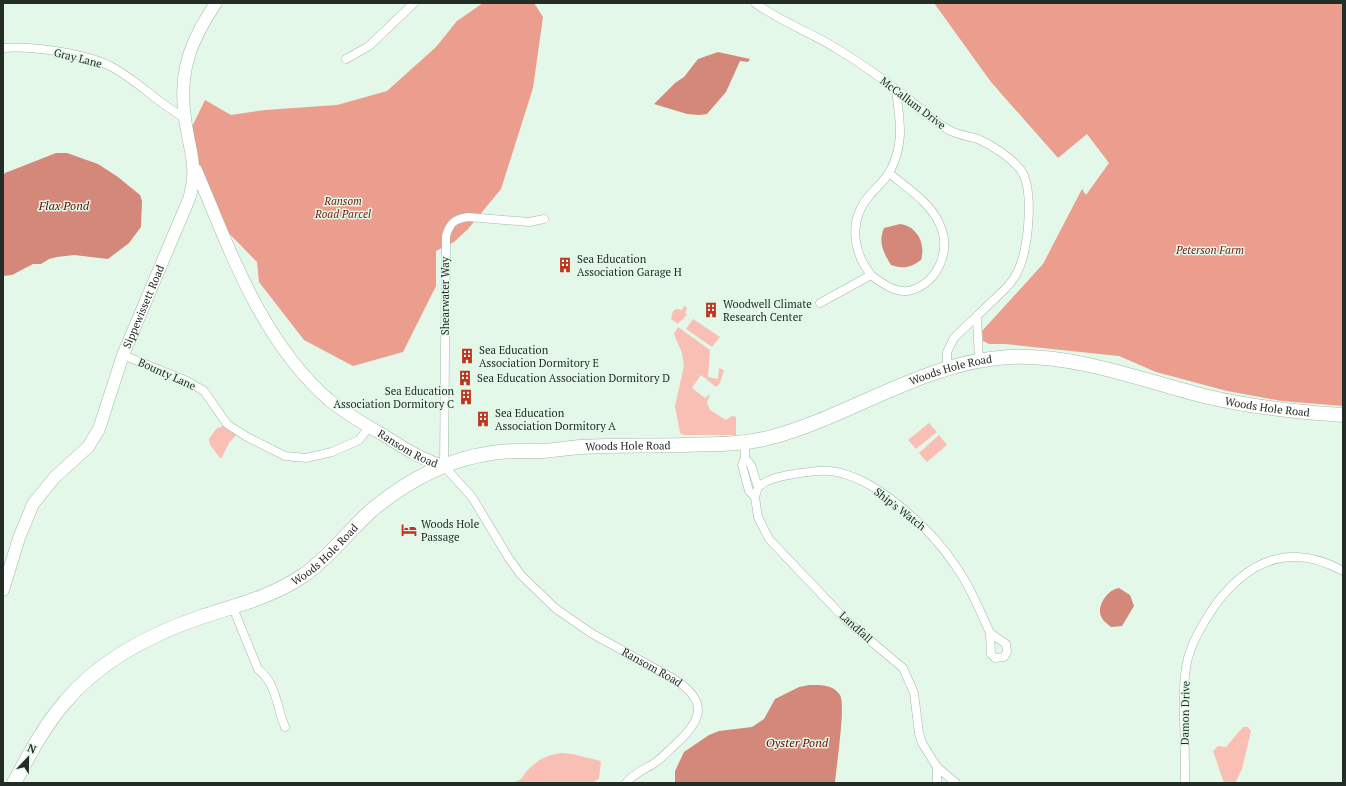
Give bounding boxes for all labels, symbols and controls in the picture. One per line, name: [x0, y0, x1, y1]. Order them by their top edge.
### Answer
street label: Gray Lane: [52, 45, 104, 71]
street label: McCallum Drive: [877, 74, 949, 133]
park label: Ransom Road Parcel: [314, 194, 371, 221]
water label: Flax Pond: [38, 198, 90, 213]
park label: Peterson Farm: [1175, 243, 1244, 257]
place label: Sea Education Association Garage H: [577, 252, 682, 279]
street label: Shearwater Way: [438, 256, 452, 335]
building icon: Sea Education Association Garage H: [556, 256, 574, 274]
street label: Sippewissett Road: [120, 263, 167, 350]
place label: Woodwell Climate Research Center: [723, 297, 812, 324]
building icon: Woodwell Climate Research Center: [702, 301, 720, 319]
place label: Sea Education Association Dormitory E: [479, 343, 599, 370]
building icon: Sea Education Association Dormitory E: [458, 347, 476, 365]
street label: Woods Hole Road: [907, 352, 993, 388]
street label: Bounty Lane: [136, 355, 198, 393]
building icon: Sea Education Association Dormitory D: [456, 369, 474, 387]
place label: Sea Education Association Dormitory D: [477, 371, 670, 385]
place label: Sea Education Association Dormitory C: [333, 384, 454, 411]
building icon: Sea Education Association Dormitory C: [457, 388, 475, 406]
street label: Woods Hole Road: [1224, 394, 1310, 419]
place label: Sea Education Association Dormitory A: [495, 406, 616, 433]
building icon: Sea Education Association Dormitory A: [474, 410, 492, 428]
street label: Ransom Road: [375, 426, 440, 471]
street label: Woods Hole Road: [585, 438, 671, 454]
street label: Ship's Watch: [871, 484, 929, 534]
place label: Woods Hole Passage: [421, 517, 480, 544]
street label: Woods Hole Road: [289, 521, 361, 588]
hotel icon: Woods Hole Passage: [400, 521, 418, 539]
street label: Landfall: [836, 608, 876, 646]
street label: Ransom Road: [620, 645, 685, 689]
street label: Damon Drive: [1177, 680, 1193, 745]
water label: Oyster Pond: [766, 735, 829, 750]
north arrow: [8, 738, 48, 778]
text: N: [25, 741, 39, 757]

